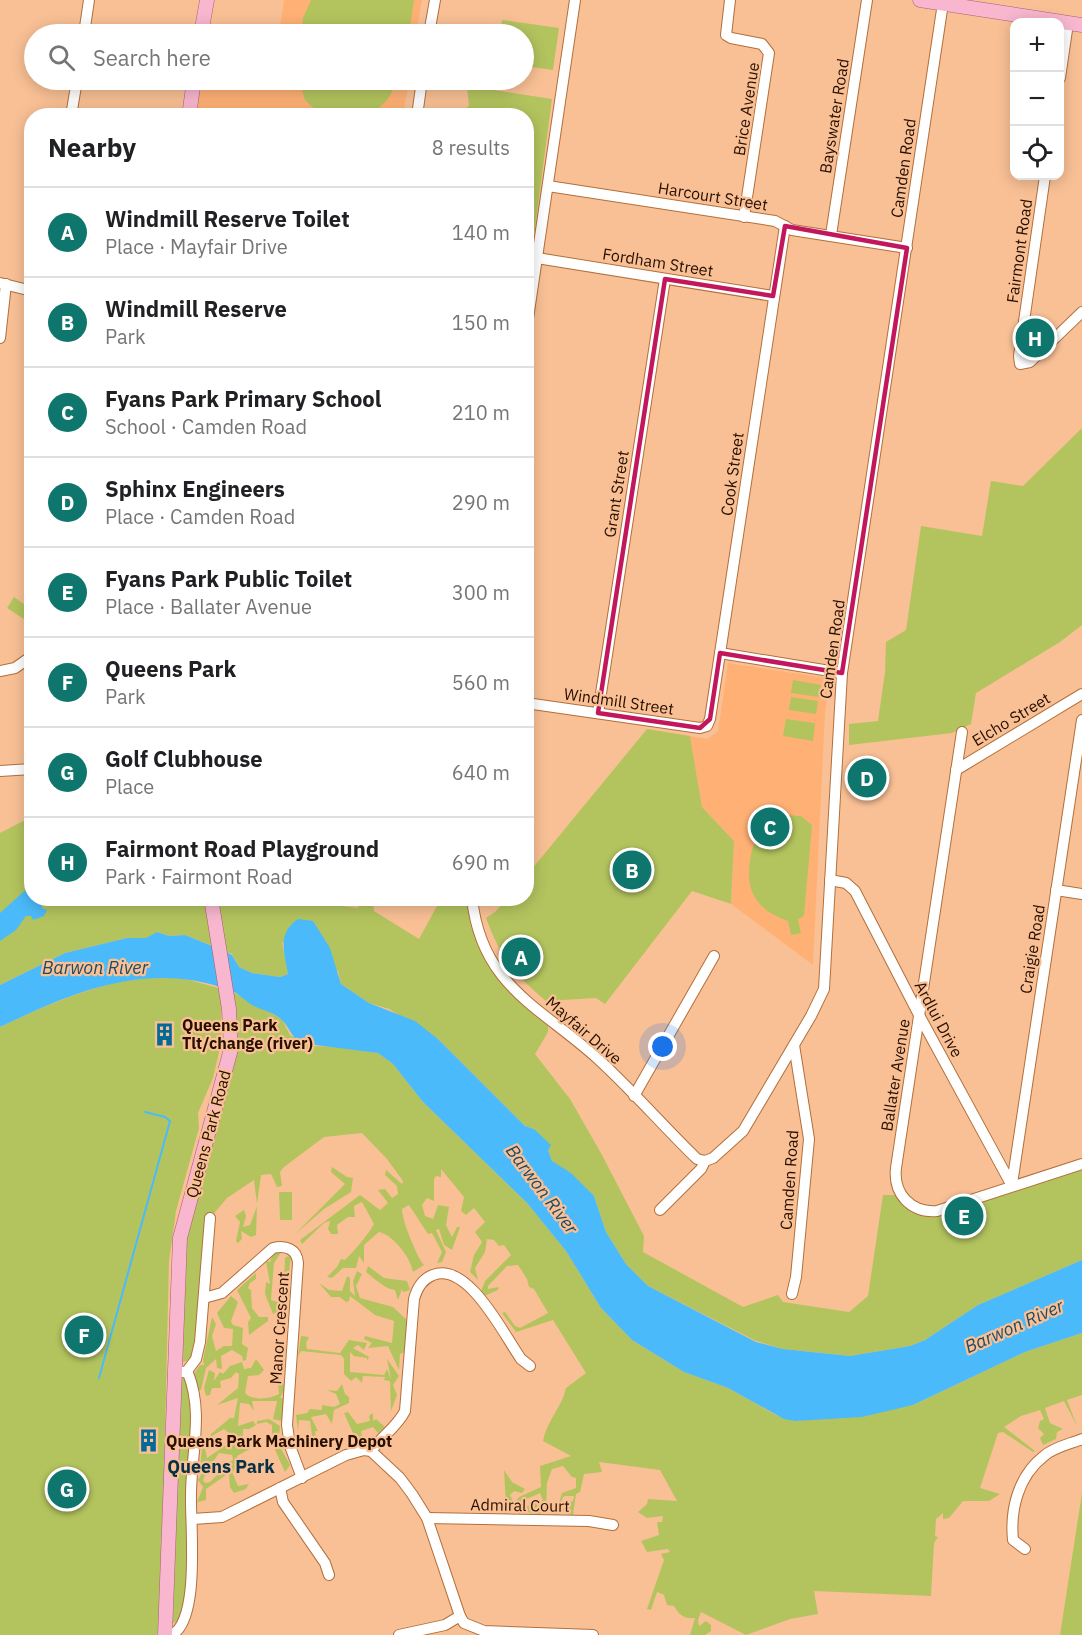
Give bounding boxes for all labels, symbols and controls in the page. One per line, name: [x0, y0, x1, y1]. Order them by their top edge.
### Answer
map controls: [1010, 18, 1064, 180]
button: +: [1010, 18, 1064, 72]
search box: [24, 24, 534, 90]
icon: search: [45, 41, 78, 74]
text: Search here: [93, 43, 211, 72]
street label: Bayswater Road: [815, 57, 853, 175]
street label: Brice Avenue: [729, 61, 763, 157]
button: −: [1010, 72, 1064, 126]
street label: Camden Road: [886, 117, 920, 219]
button: locate: [1010, 126, 1064, 180]
text: Nearby: [48, 130, 136, 164]
text: 8 results: [432, 134, 510, 161]
street label: Harcourt Street: [657, 177, 769, 215]
street label: Fairmont Road: [1002, 198, 1036, 304]
text: Windmill Reserve Toilet: [105, 204, 350, 233]
text: A: [61, 219, 74, 246]
text: 140 m: [452, 219, 510, 246]
text: Place · Mayfair Drive: [105, 233, 288, 260]
street label: Fordham Street: [601, 243, 715, 281]
text: Windmill Reserve: [105, 294, 287, 323]
text: B: [61, 309, 74, 336]
text: 150 m: [452, 309, 510, 336]
pin: H: [1016, 316, 1054, 360]
text: Park: [105, 323, 145, 350]
text: Fyans Park Primary School: [105, 384, 381, 413]
text: C: [61, 399, 74, 426]
text: 210 m: [452, 399, 510, 426]
text: School · Camden Road: [105, 413, 307, 440]
street label: Cook Street: [716, 431, 748, 517]
street label: Grant Street: [599, 449, 633, 539]
text: Sphinx Engineers: [105, 474, 285, 503]
text: D: [61, 489, 74, 516]
text: 290 m: [452, 489, 510, 516]
text: Place · Camden Road: [105, 503, 295, 530]
text: Fyans Park Public Toilet: [105, 564, 352, 593]
text: E: [61, 579, 74, 606]
text: 300 m: [452, 579, 510, 606]
text: Place · Ballater Avenue: [105, 593, 312, 620]
street label: Camden Road: [815, 598, 849, 700]
text: Queens Park: [105, 654, 236, 683]
text: F: [62, 669, 73, 696]
text: 560 m: [452, 669, 510, 696]
text: Park: [105, 683, 145, 710]
street label: Windmill Street: [563, 683, 675, 719]
street label: Elcho Street: [968, 688, 1054, 750]
text: Golf Clubhouse: [105, 744, 263, 773]
pin: D: [848, 756, 886, 800]
text: G: [60, 759, 75, 786]
text: 640 m: [452, 759, 510, 786]
text: Place: [105, 773, 154, 800]
pin: C: [750, 804, 790, 850]
text: Fairmont Road Playground: [105, 834, 379, 863]
pin: B: [612, 848, 652, 892]
text: H: [60, 849, 75, 876]
text: 690 m: [452, 849, 510, 876]
text: Park · Fairmont Road: [105, 863, 293, 890]
street label: Craigie Road: [1015, 903, 1049, 995]
pin: A: [502, 934, 540, 980]
water label: Barwon River: [42, 956, 148, 979]
street label: Ardlui Drive: [911, 977, 968, 1061]
street label: Mayfair Drive: [542, 992, 626, 1069]
place label: Queens Park Tlt/change (river): [182, 1015, 313, 1053]
street label: Ballater Avenue: [876, 1017, 914, 1133]
building icon: Queens Park Tlt/change (river): [151, 1021, 177, 1047]
your location: [648, 1032, 677, 1061]
street label: Queens Park Road: [181, 1068, 235, 1200]
street label: Camden Road: [776, 1129, 802, 1231]
water label: Barwon River: [501, 1140, 583, 1239]
pin: E: [944, 1194, 984, 1238]
street label: Manor Crescent: [265, 1271, 293, 1385]
water label: Barwon River: [961, 1294, 1067, 1358]
pin: F: [64, 1312, 104, 1358]
building icon: Queens Park Machinery Depot: [135, 1428, 161, 1454]
place label: Queens Park Machinery Depot: [166, 1431, 392, 1451]
district label: Queens Park: [167, 1455, 275, 1478]
pin: G: [48, 1466, 86, 1512]
street label: Admiral Court: [470, 1494, 570, 1516]

